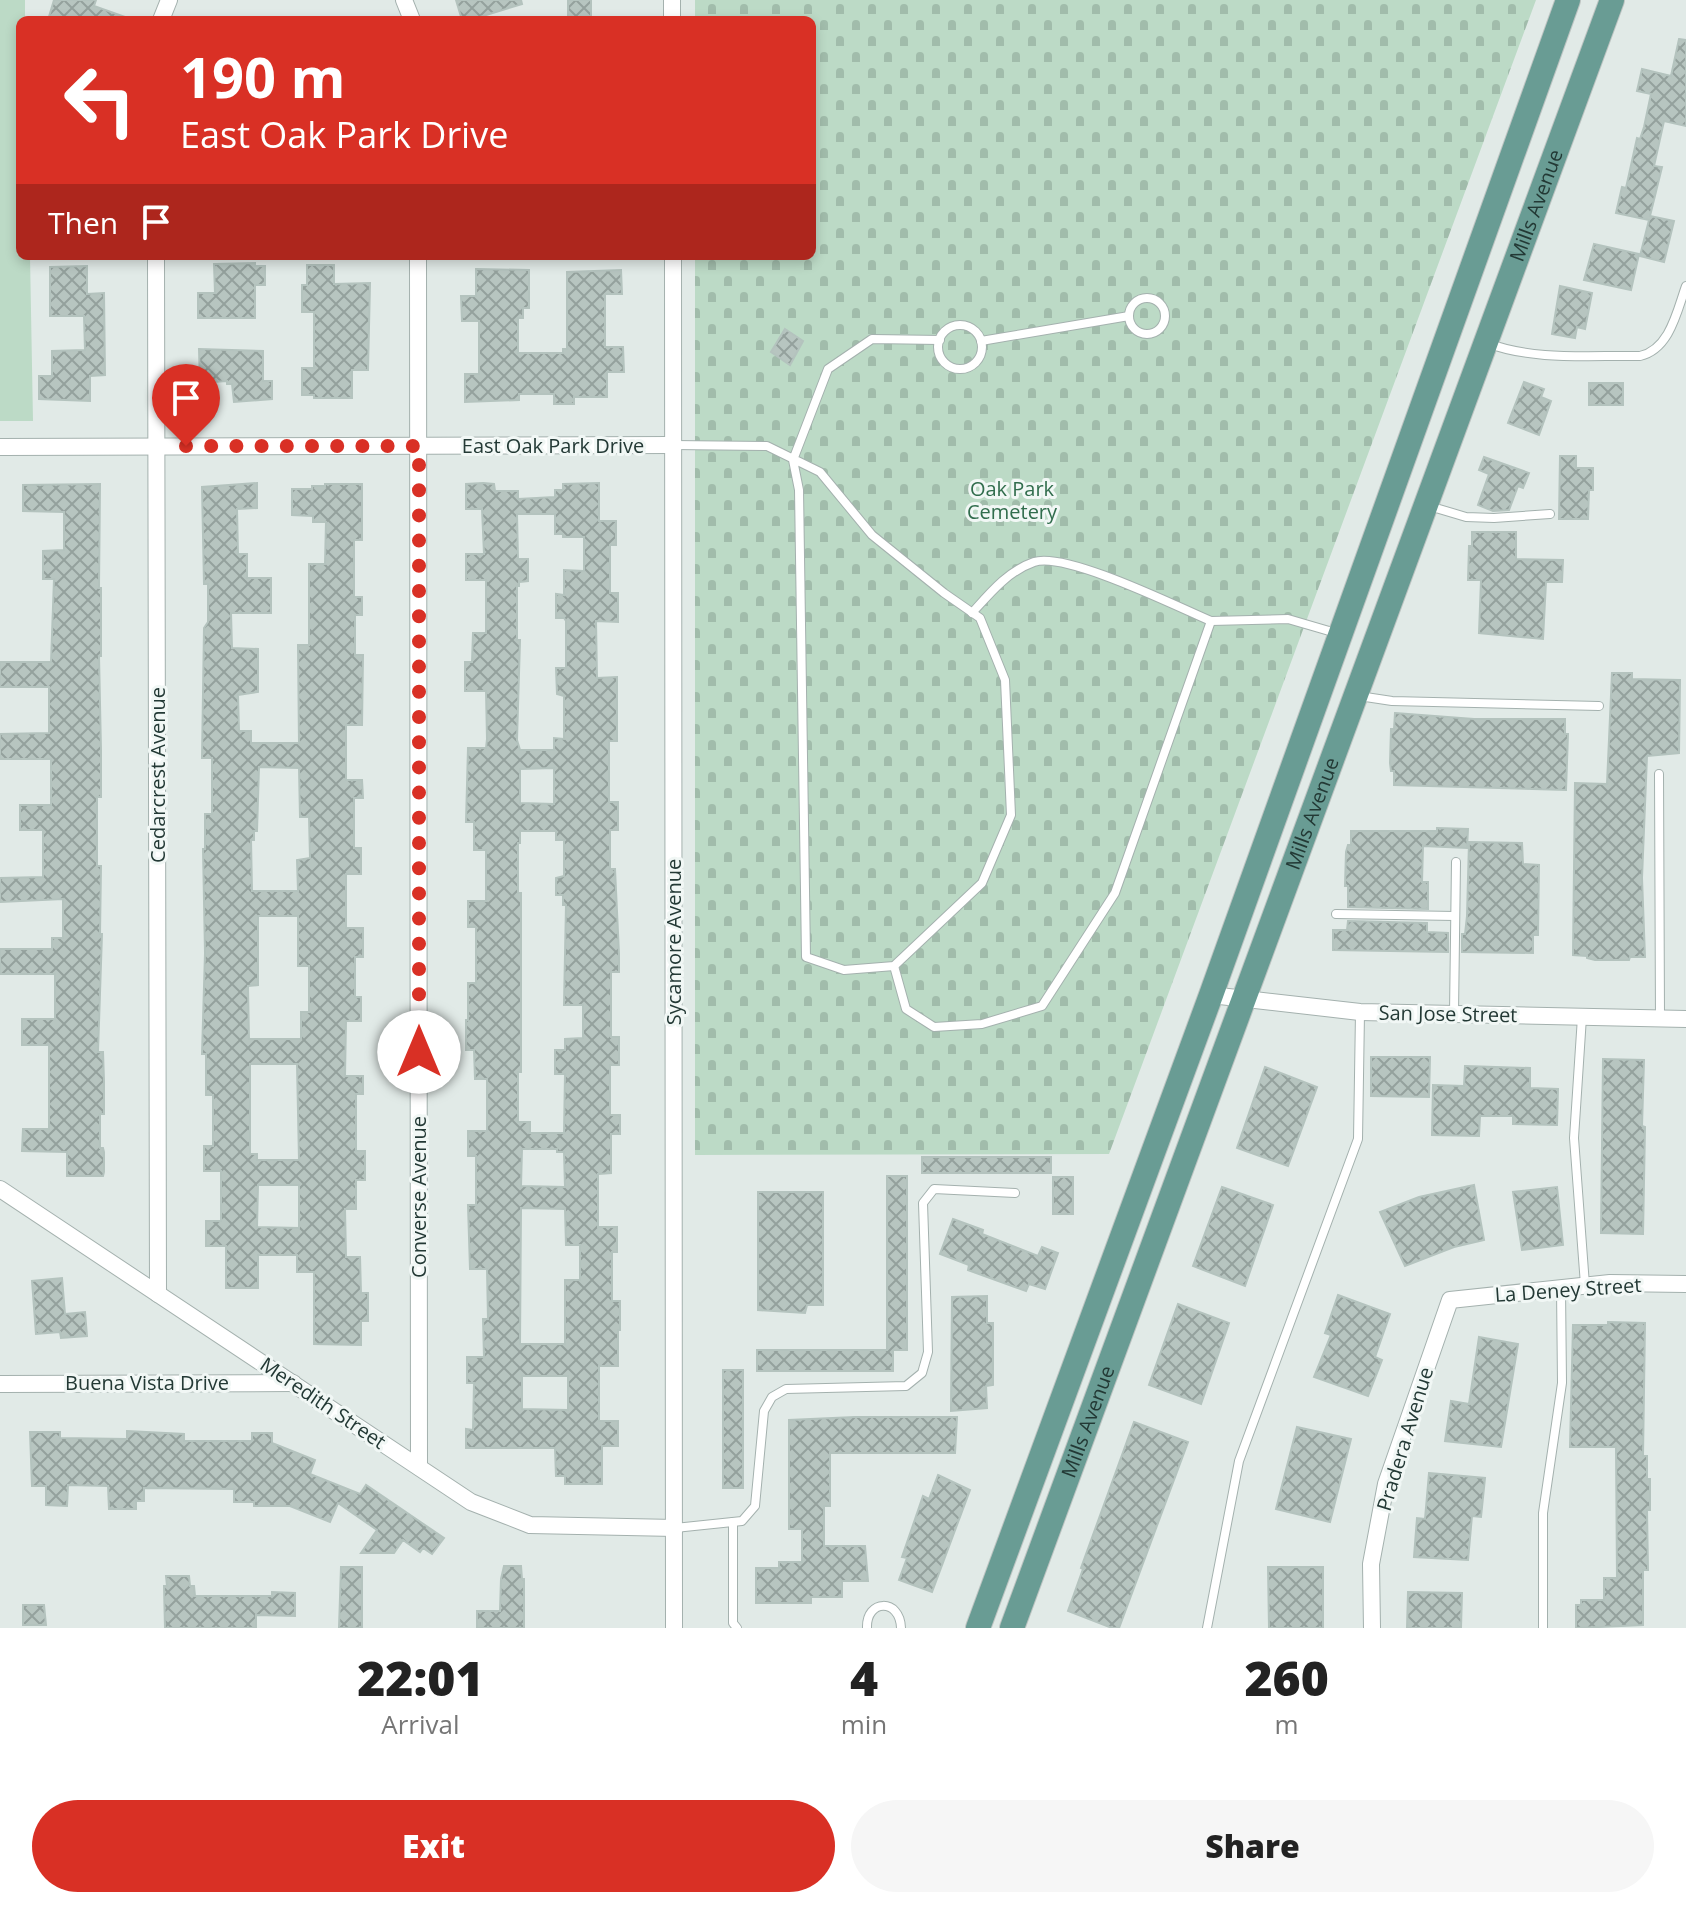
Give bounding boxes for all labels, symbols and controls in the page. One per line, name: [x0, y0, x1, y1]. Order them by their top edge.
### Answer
text: 190 m: [180, 38, 346, 114]
icon: left: [48, 48, 152, 152]
text: East Oak Park Drive: [180, 110, 508, 159]
street label: Mills Avenue: [1503, 146, 1569, 265]
icon: arrive: [134, 200, 178, 244]
text: Then: [48, 202, 118, 243]
pin: [152, 364, 220, 446]
icon: arrive: [164, 376, 208, 420]
street label: East Oak Park Drive: [462, 432, 644, 459]
park label: Oak Park Cemetery: [967, 475, 1058, 525]
street label: Cedarcrest Avenue: [144, 687, 171, 863]
street label: Mills Avenue: [1279, 754, 1345, 873]
street label: Sycamore Avenue: [660, 859, 687, 1025]
street label: San Jose Street: [1378, 999, 1518, 1028]
position arrow: [377, 1010, 461, 1094]
street label: Converse Avenue: [405, 1116, 432, 1278]
street label: La Deney Street: [1494, 1271, 1642, 1308]
street label: Meredith Street: [255, 1350, 391, 1455]
street label: Mills Avenue: [1055, 1362, 1121, 1481]
street label: Pradera Avenue: [1370, 1364, 1439, 1514]
street label: Buena Vista Drive: [65, 1369, 229, 1396]
text: 22:01: [357, 1645, 484, 1710]
text: 4: [850, 1645, 878, 1710]
text: 260: [1244, 1645, 1329, 1710]
text: Arrival: [381, 1706, 459, 1742]
text: min: [841, 1706, 887, 1742]
text: m: [1275, 1706, 1299, 1742]
button: Exit: [32, 1800, 835, 1892]
button: Share: [851, 1800, 1654, 1892]

